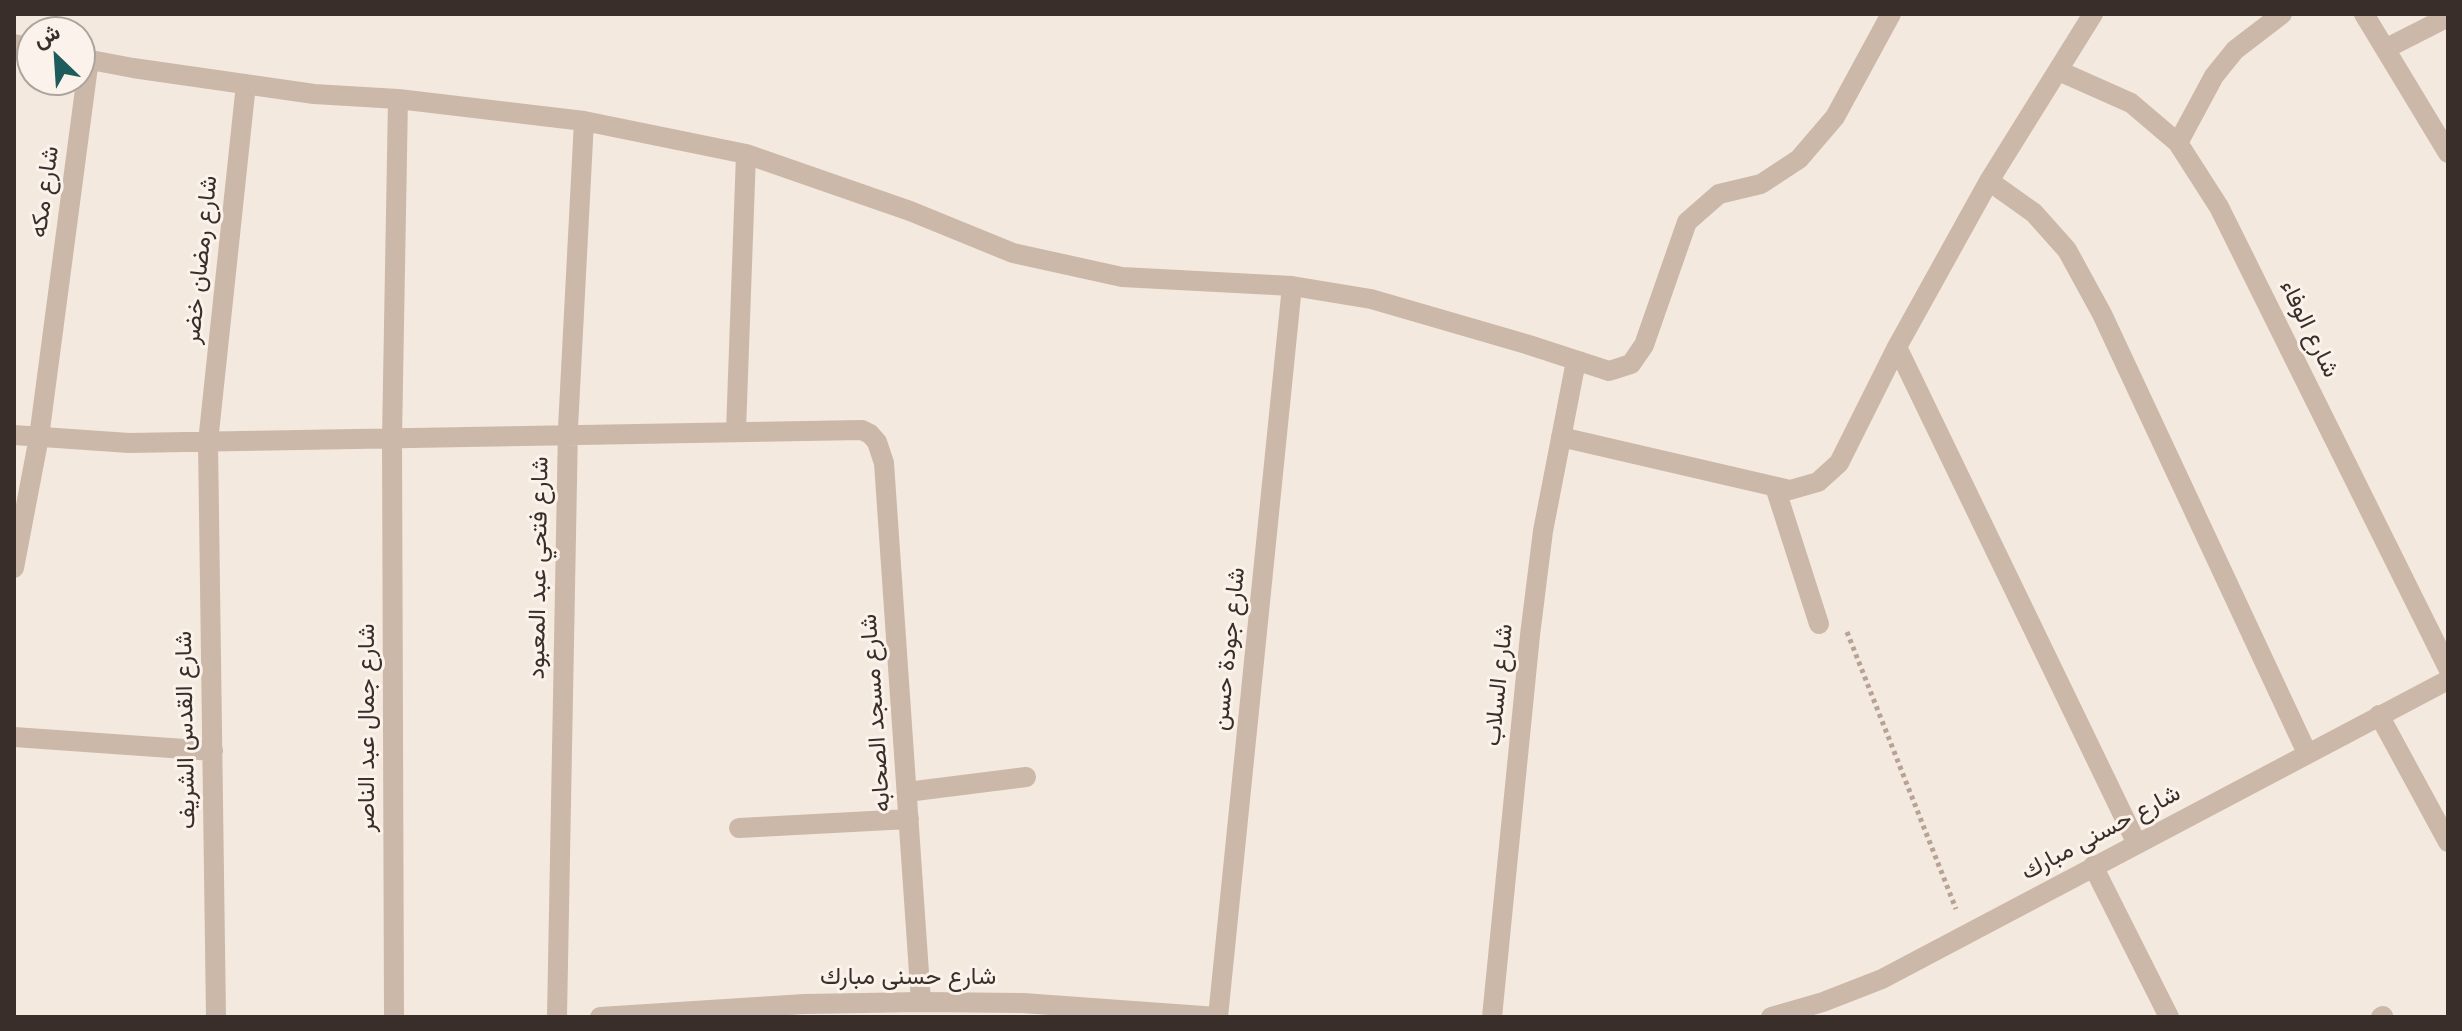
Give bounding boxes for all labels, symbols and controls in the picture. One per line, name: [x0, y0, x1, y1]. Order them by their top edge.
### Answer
north arrow: [16, 16, 96, 96]
text: ش: [29, 18, 64, 53]
street label: شارع مكه: [24, 144, 66, 240]
street label: شارع رمضان خضر: [178, 174, 224, 346]
street label: شارع الوفاء: [2273, 276, 2345, 382]
street label: شارع فتحي عبد المعبود: [523, 456, 555, 680]
street label: شارع جودة حسن: [1206, 566, 1252, 732]
street label: شارع مسجد الصحابه: [855, 613, 897, 813]
street label: شارع السلاب: [1478, 622, 1520, 748]
street label: شارع جمال عبد الناصر: [353, 624, 381, 832]
street label: شارع القدس الشريف: [170, 631, 202, 829]
street label: شارع حسنى مبارك: [2016, 779, 2186, 887]
street label: شارع حسنى مبارك: [820, 963, 996, 991]

